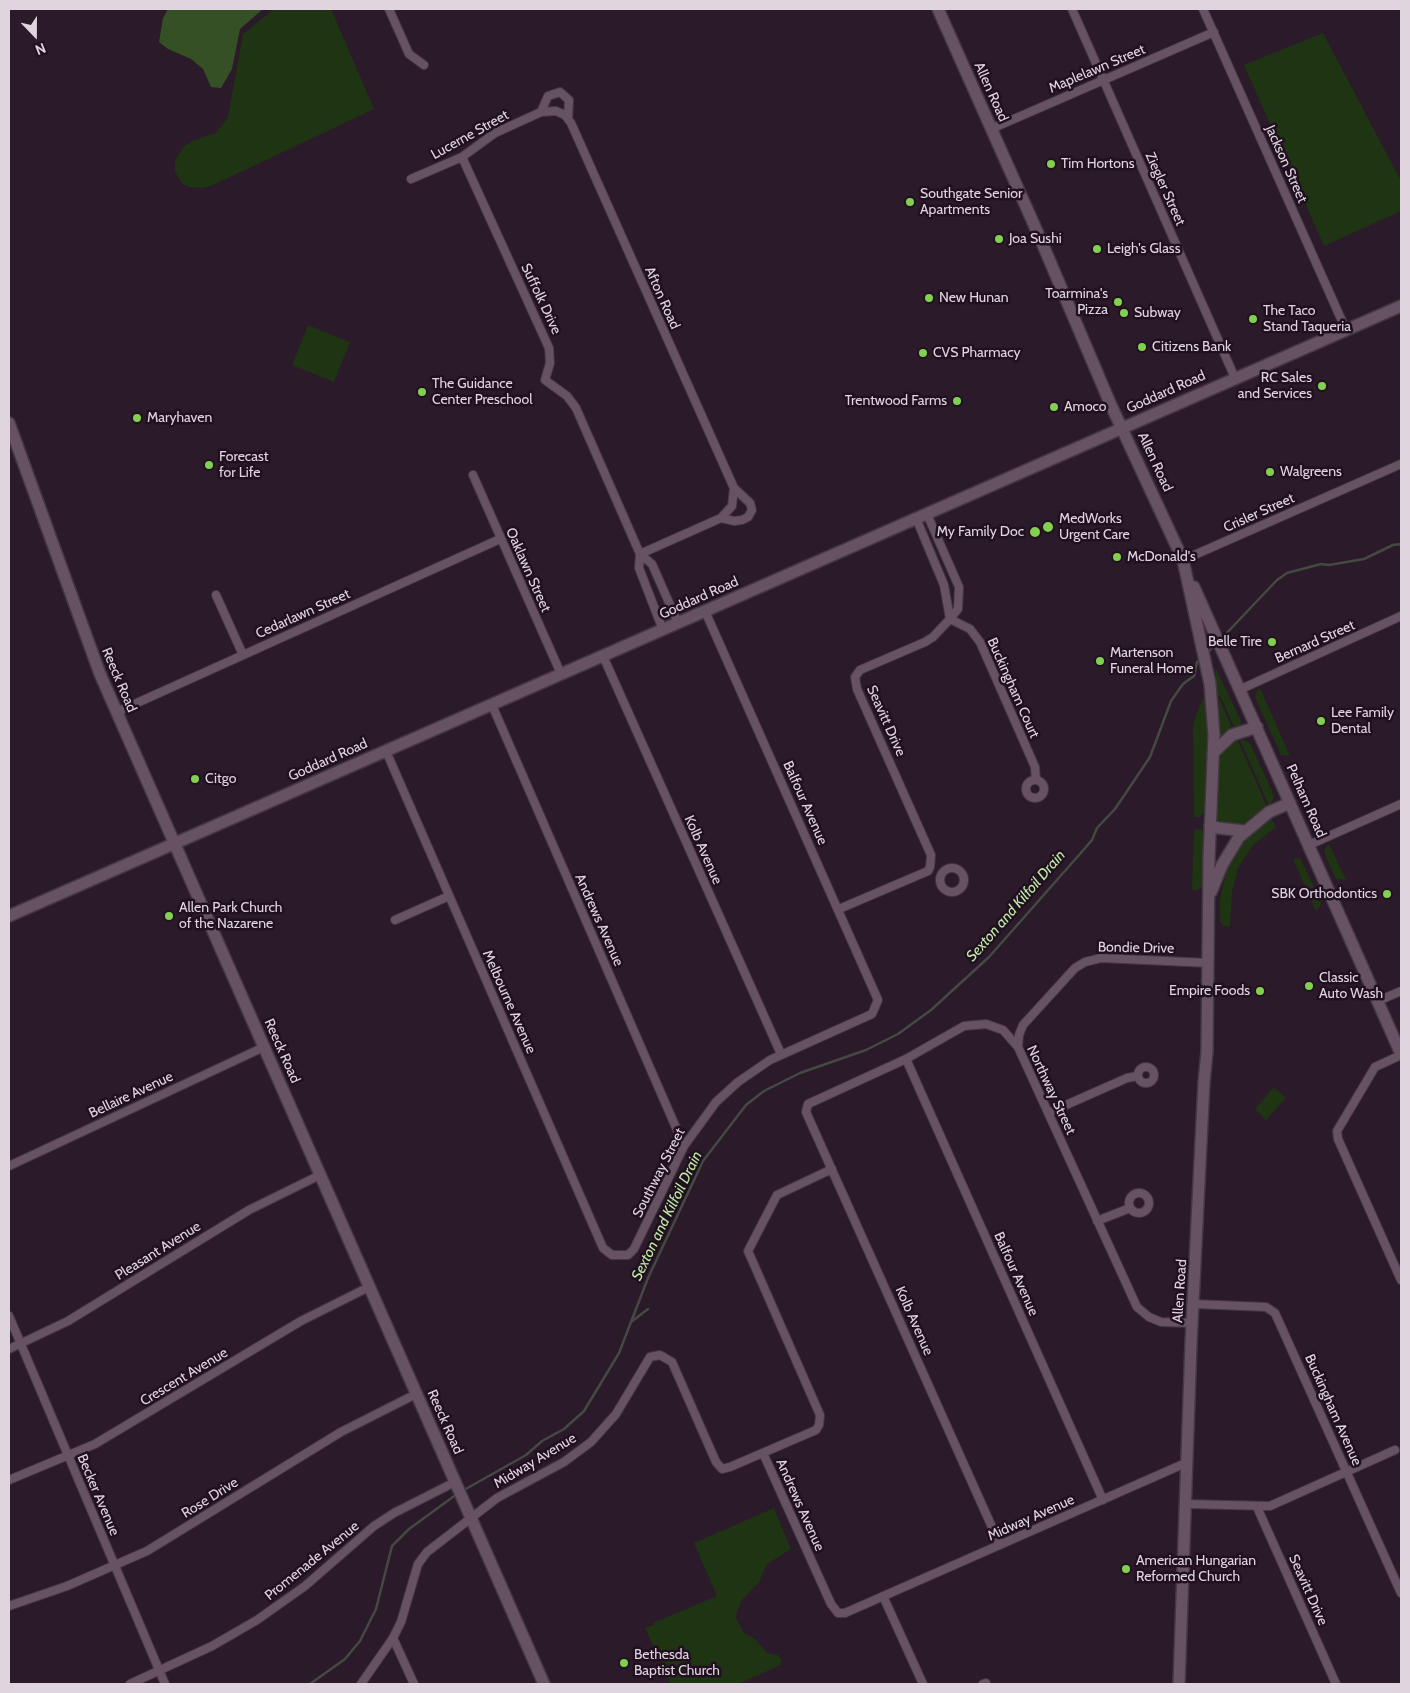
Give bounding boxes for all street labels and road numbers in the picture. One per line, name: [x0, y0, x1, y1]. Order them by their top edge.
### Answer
street label: Maplelawn Street: [1046, 41, 1148, 97]
street label: Allen Road: [970, 60, 1012, 124]
street label: Lucerne Street: [428, 107, 512, 163]
street label: Jackson Street: [1261, 123, 1311, 205]
street label: Ziegler Street: [1141, 150, 1189, 228]
street label: Suffolk Drive: [517, 261, 565, 337]
street label: Afton Road: [641, 264, 683, 332]
street label: Goddard Road: [1124, 367, 1208, 417]
street label: Allen Road: [1134, 430, 1176, 494]
street label: Crisler Street: [1221, 490, 1297, 536]
street label: Oaklawn Street: [502, 525, 554, 615]
street label: Goddard Road: [657, 573, 741, 623]
street label: Cedarlawn Street: [253, 586, 353, 642]
street label: Bernard Street: [1272, 617, 1358, 667]
street label: Buckingham Court: [983, 635, 1043, 741]
street label: Reeck Road: [98, 645, 140, 715]
street label: Seavitt Drive: [863, 683, 909, 759]
street label: Goddard Road: [286, 735, 370, 785]
street label: Balfour Avenue: [779, 759, 831, 847]
street label: Pelham Road: [1282, 762, 1330, 840]
street label: Kolb Avenue: [680, 813, 726, 887]
street label: Andrews Avenue: [571, 871, 627, 969]
street label: Bondie Drive: [1098, 939, 1174, 957]
street label: Melbourne Avenue: [479, 948, 539, 1056]
street label: Reeck Road: [260, 1016, 304, 1086]
street label: Northway Street: [1023, 1043, 1079, 1137]
street label: Bellaire Avenue: [86, 1068, 176, 1122]
street label: Southway Street: [629, 1125, 689, 1221]
street label: Pleasant Avenue: [112, 1218, 204, 1284]
street label: Balfour Avenue: [990, 1230, 1042, 1318]
street label: Allen Road: [1169, 1259, 1191, 1323]
street label: Kolb Avenue: [891, 1284, 937, 1358]
street label: Crescent Avenue: [137, 1344, 231, 1410]
street label: Buckingham Avenue: [1301, 1352, 1365, 1468]
street label: Reeck Road: [423, 1387, 467, 1457]
street label: Midway Avenue: [491, 1430, 579, 1492]
street label: Becker Avenue: [73, 1452, 123, 1538]
street label: Andrews Avenue: [772, 1456, 828, 1554]
street label: Rose Drive: [179, 1474, 241, 1522]
street label: Midway Avenue: [985, 1491, 1077, 1545]
street label: Promenade Avenue: [262, 1518, 362, 1604]
street label: Seavitt Drive: [1285, 1552, 1331, 1628]

